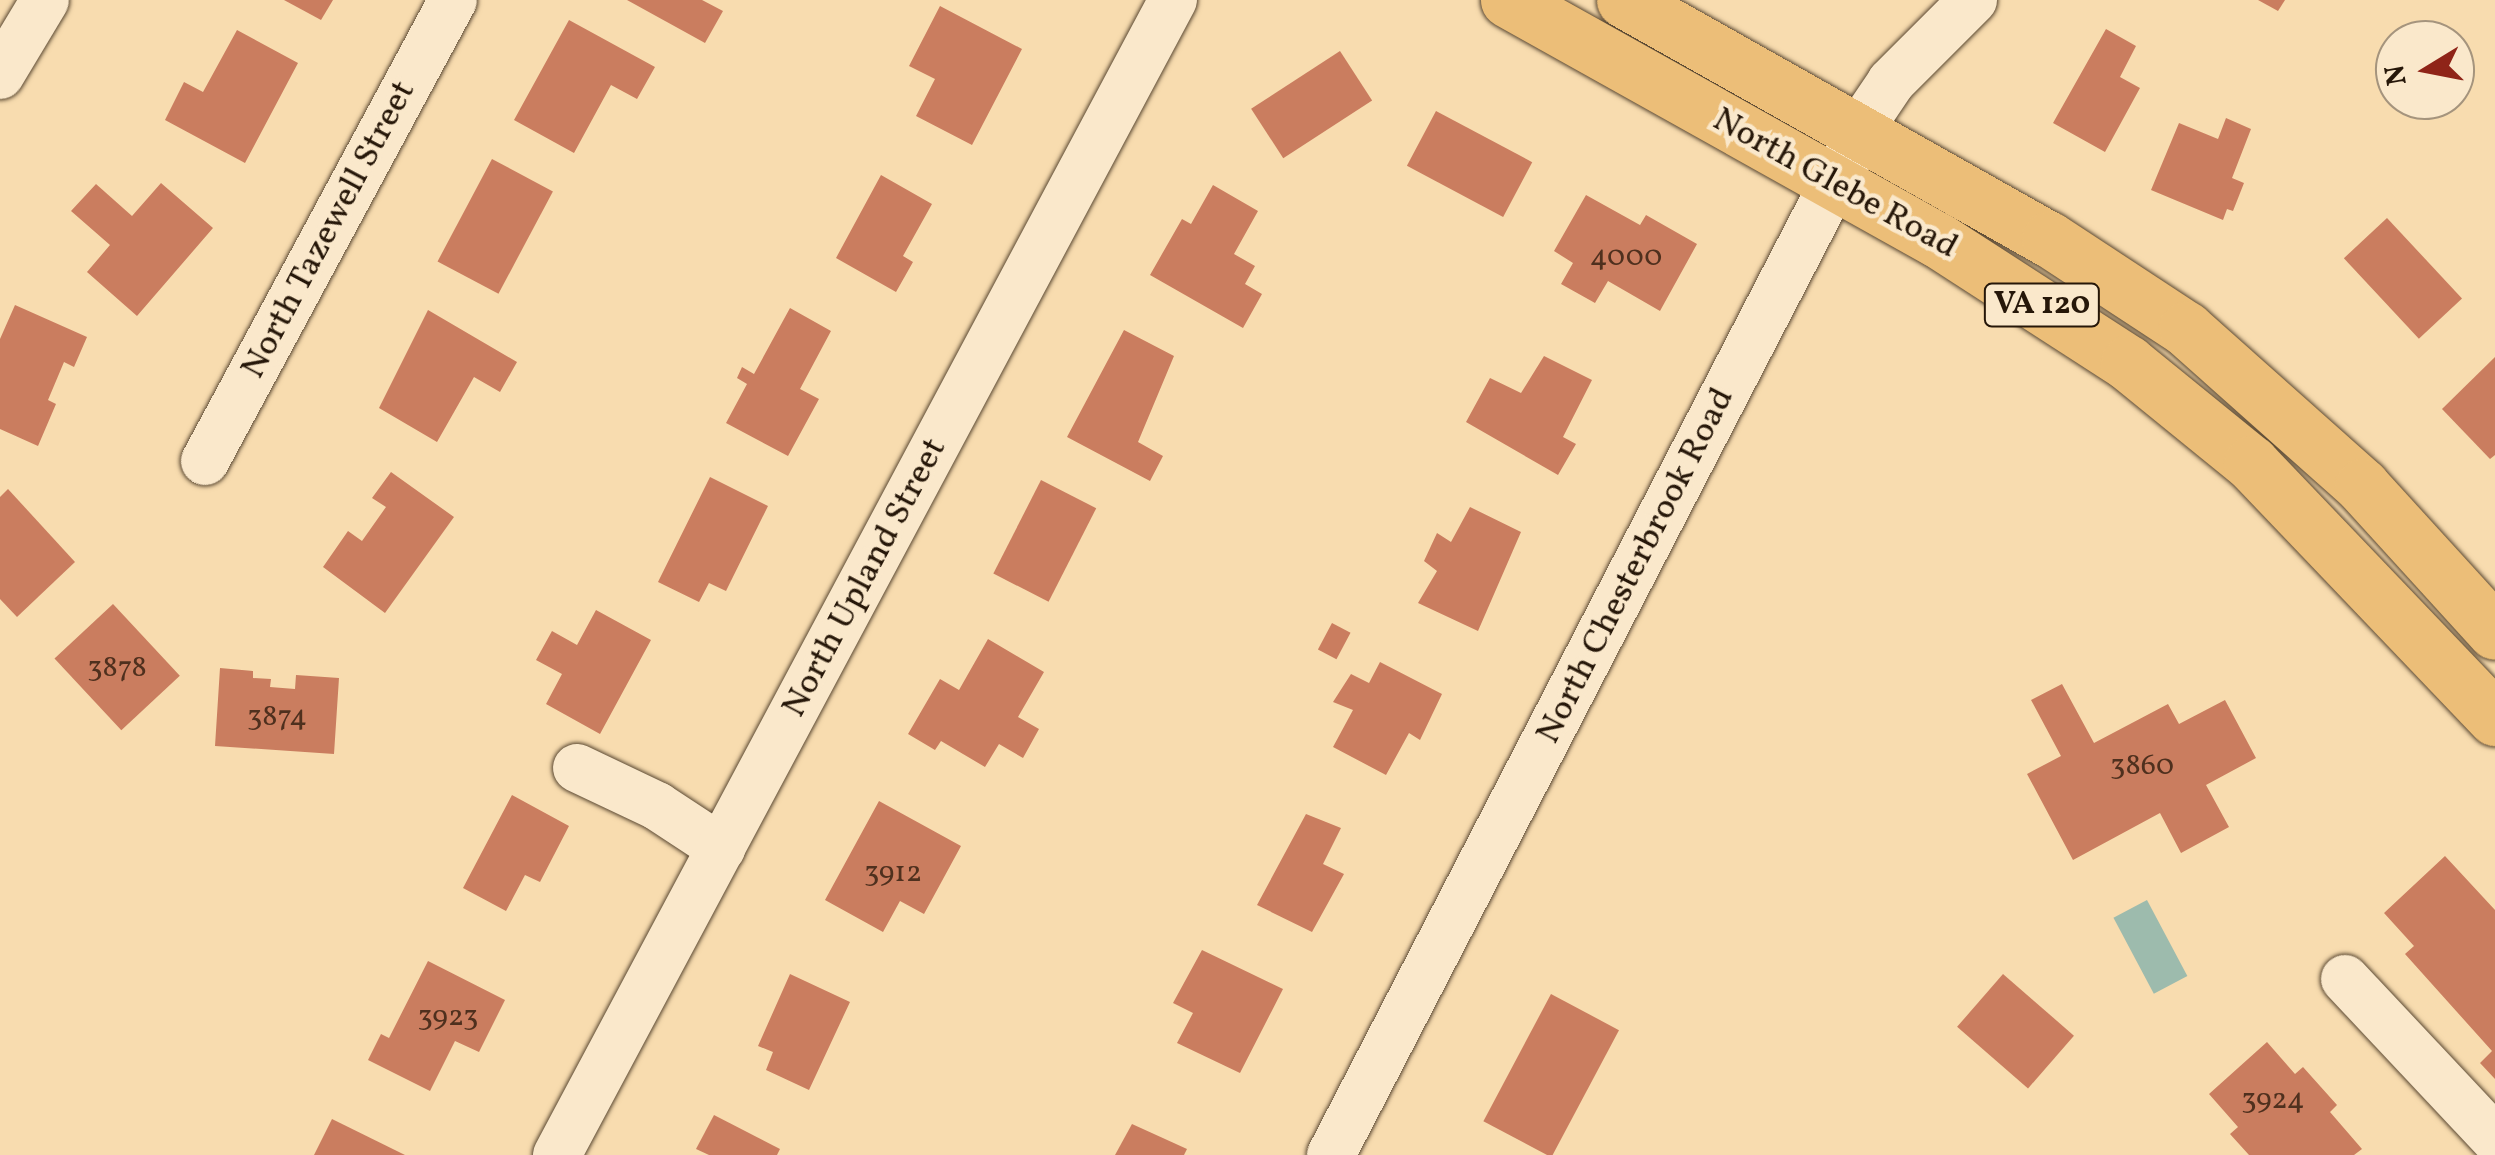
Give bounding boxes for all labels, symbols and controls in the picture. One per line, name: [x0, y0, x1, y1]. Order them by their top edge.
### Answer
north arrow: [2375, 20, 2475, 120]
text: N: [2376, 62, 2418, 88]
street label: North Tazewell Street: [233, 74, 425, 386]
street label: North Glebe Road: [1705, 99, 1965, 269]
house number: 4000: [1590, 239, 1662, 275]
road number: VA 120: [1982, 278, 2102, 332]
street label: North Chesterbrook Road: [1528, 381, 1744, 751]
street label: North Upland Street: [774, 431, 956, 725]
house number: 3878: [87, 650, 147, 686]
house number: 3874: [247, 699, 307, 735]
house number: 3860: [2110, 748, 2174, 784]
house number: 3912: [864, 855, 922, 891]
house number: 3923: [418, 999, 478, 1035]
house number: 3924: [2241, 1082, 2305, 1118]

